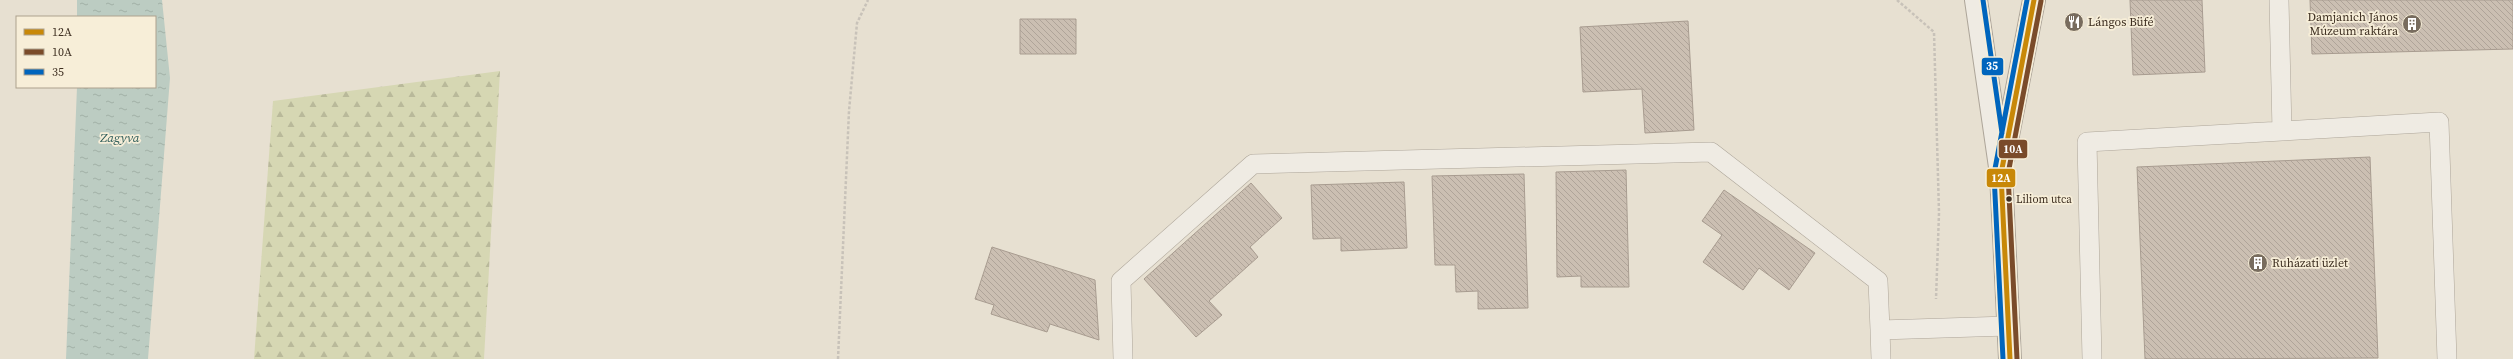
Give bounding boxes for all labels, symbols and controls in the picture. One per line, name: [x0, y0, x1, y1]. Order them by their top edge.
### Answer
place label: Damjanich János Múzeum raktára: [2307, 9, 2399, 39]
restaurant icon: Lángos Büfé: [2063, 11, 2085, 33]
building icon: Damjanich János Múzeum raktára: [2401, 13, 2423, 35]
place label: Lángos Büfé: [2088, 14, 2154, 30]
legend: [16, 16, 156, 88]
text: 12A: [52, 24, 72, 40]
text: 10A: [52, 44, 72, 60]
line badge: 35: [1981, 57, 2004, 76]
text: 35: [1986, 59, 1998, 74]
text: 35: [52, 64, 64, 80]
water label: Zagyva: [99, 129, 140, 146]
line badge: 10A: [1998, 139, 2028, 159]
text: 10A: [2003, 142, 2023, 157]
line badge: 12A: [1986, 168, 2016, 188]
text: 12A: [1991, 171, 2011, 186]
place label: Liliom utca: [2016, 192, 2072, 207]
marker: Liliom utca: [2004, 194, 2014, 204]
building icon: Ruházati üzlet: [2247, 252, 2269, 274]
place label: Ruházati üzlet: [2272, 255, 2348, 271]

